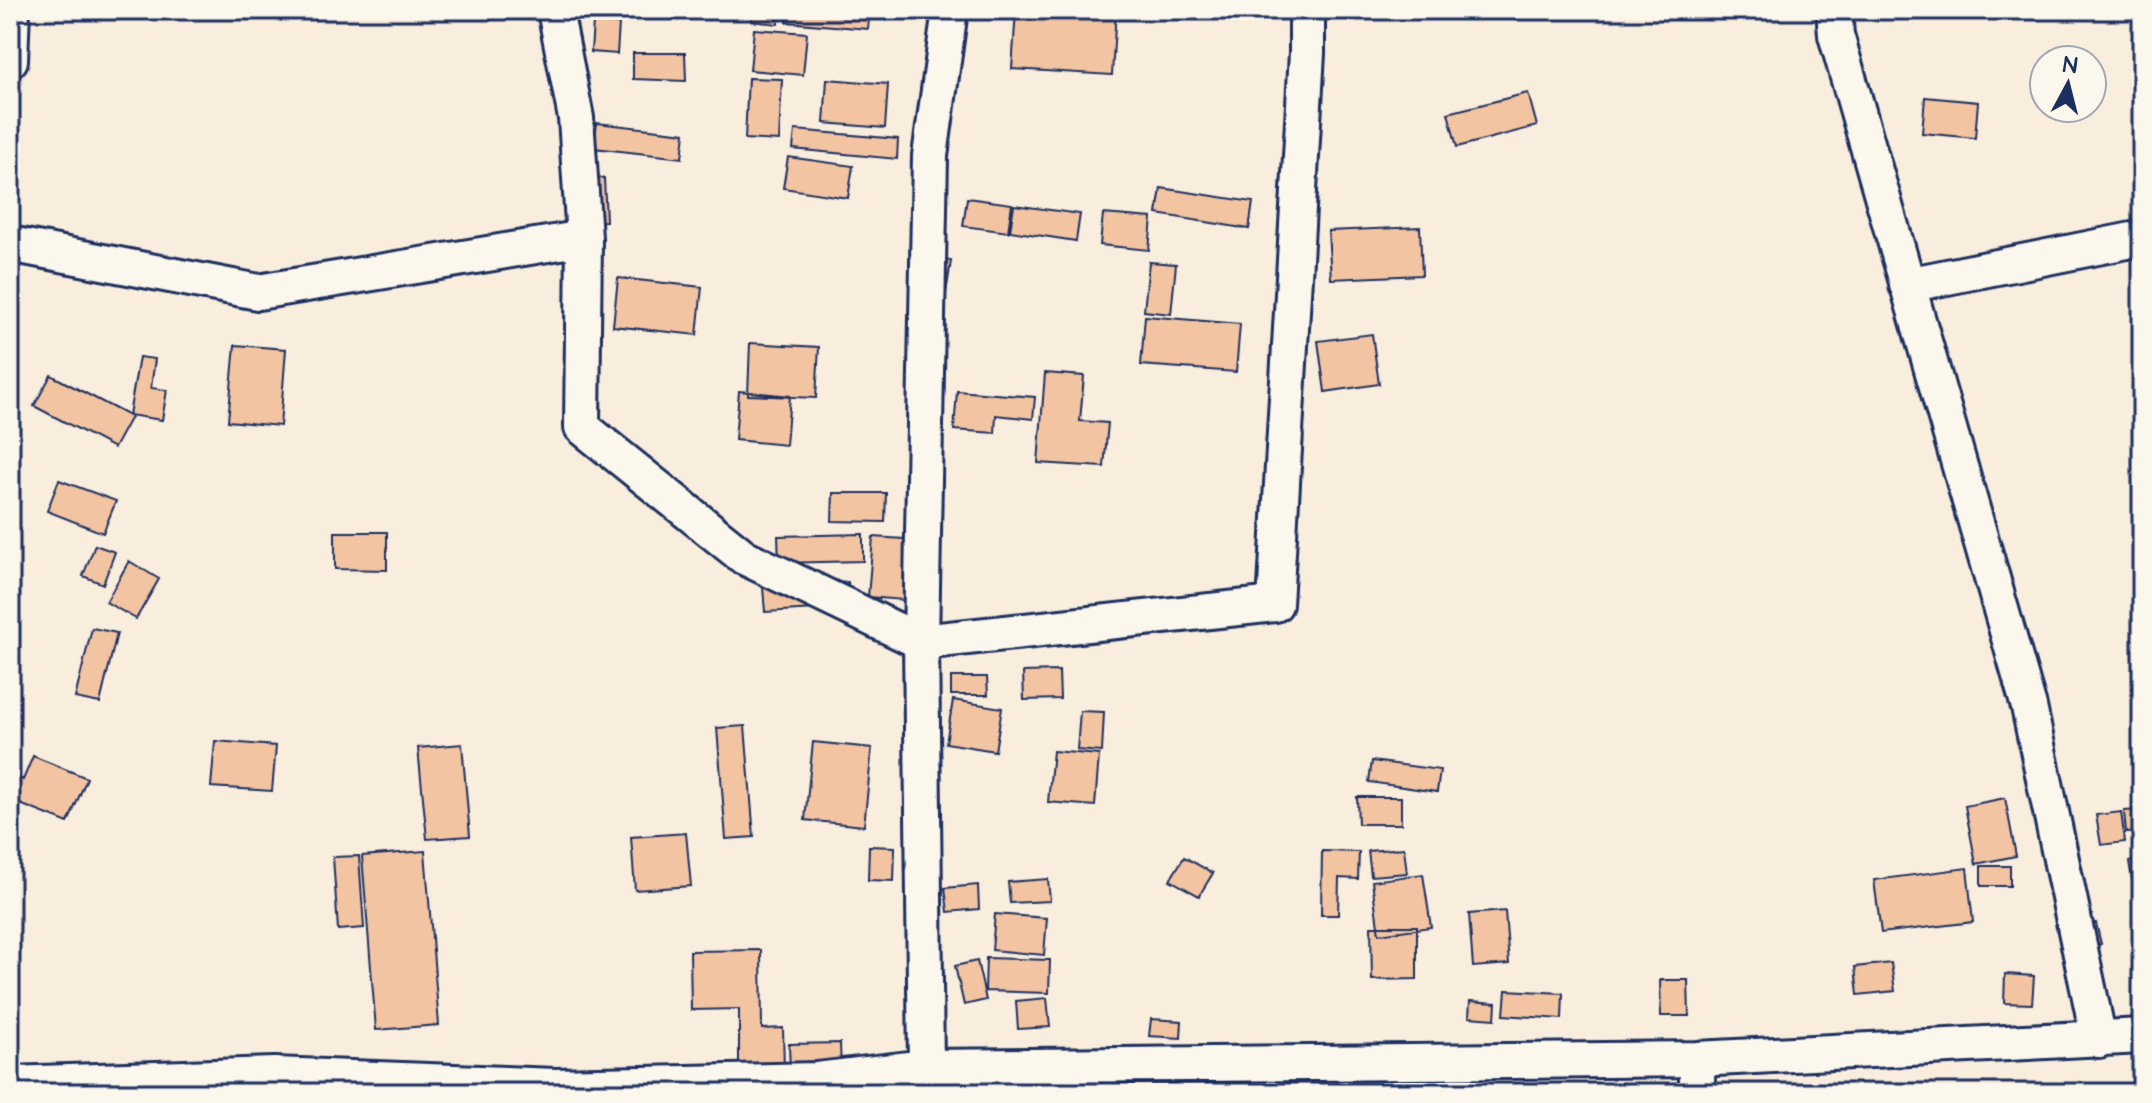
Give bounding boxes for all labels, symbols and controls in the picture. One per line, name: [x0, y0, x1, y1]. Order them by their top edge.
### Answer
north arrow: [2028, 44, 2108, 124]
text: N: [2062, 49, 2079, 82]

